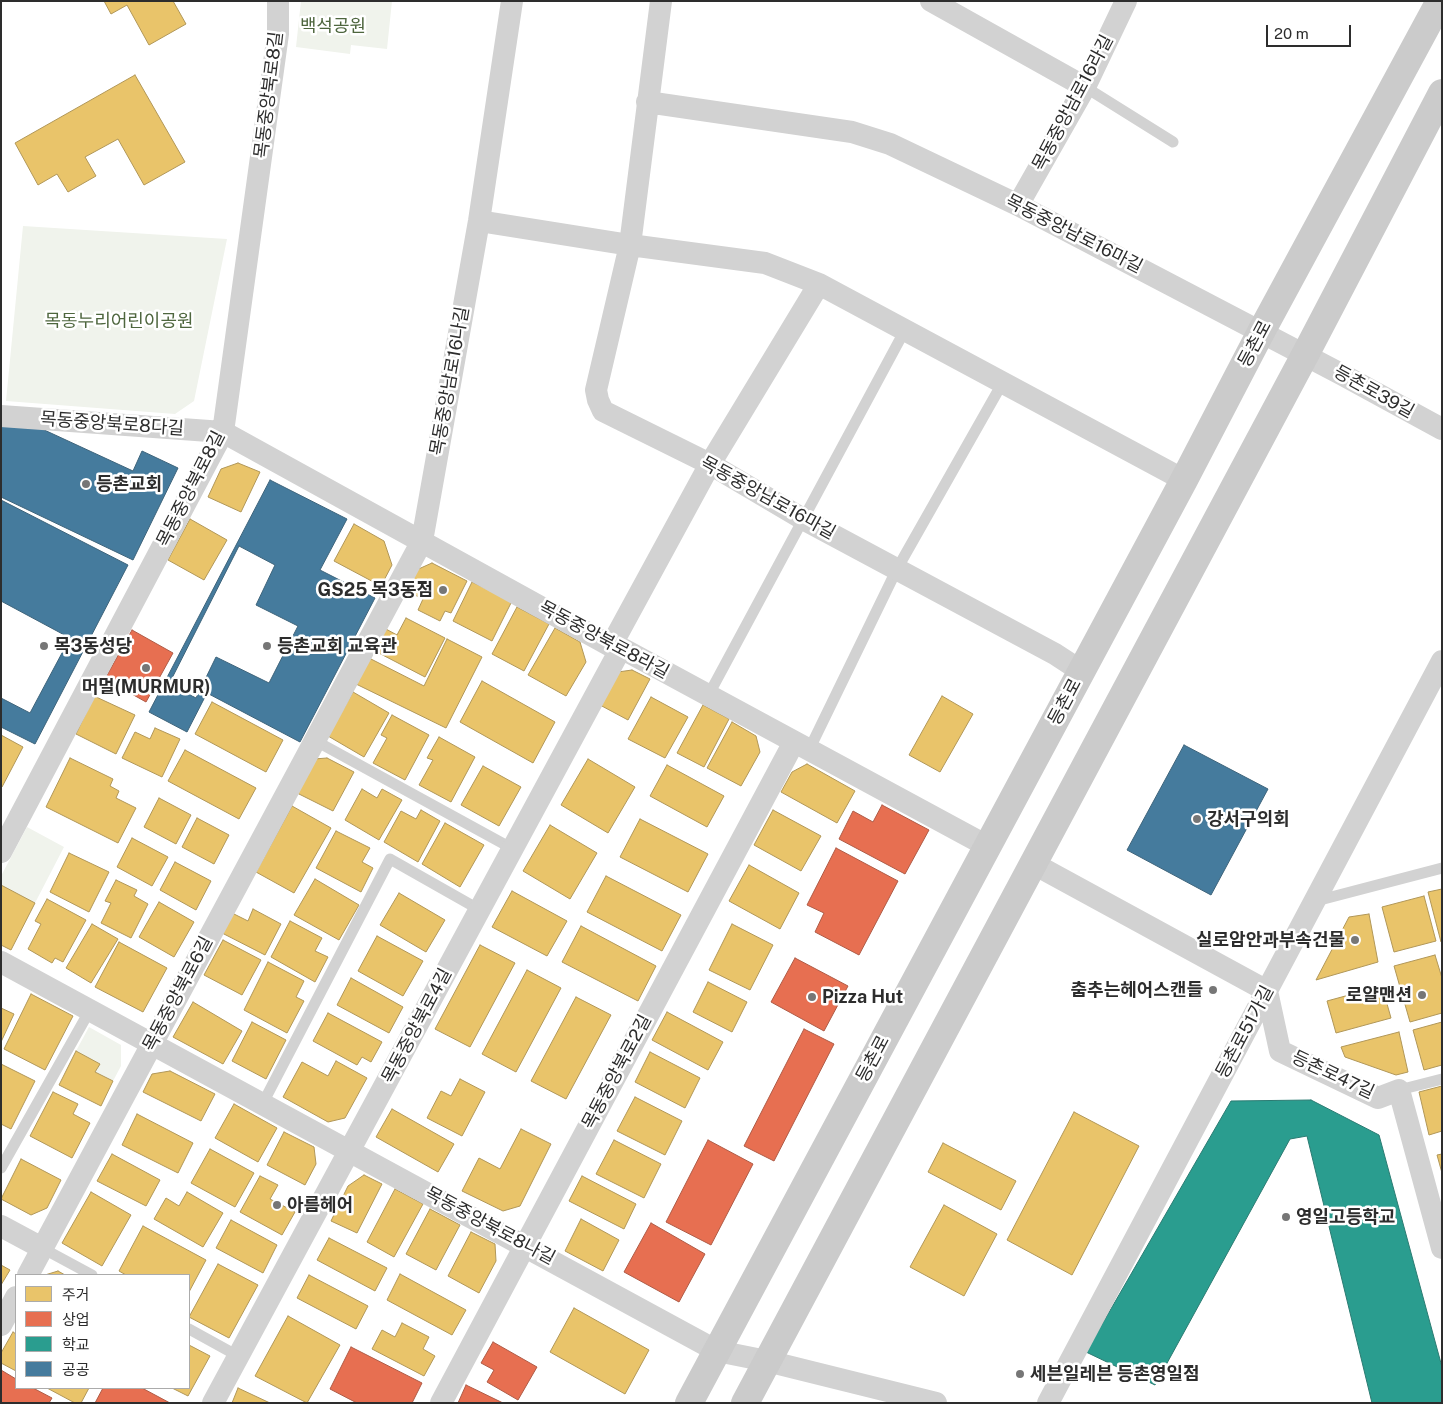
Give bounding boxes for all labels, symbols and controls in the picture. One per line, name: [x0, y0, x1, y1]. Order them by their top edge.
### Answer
park label: 백석공원: [300, 15, 366, 37]
scale bar: [1268, 15, 1353, 47]
text: 20 m: [1274, 25, 1309, 42]
street label: 목동중앙북로8길: [251, 30, 287, 160]
street label: 목동중앙남로16라길: [1028, 31, 1118, 175]
street label: 목동중앙남로16마길: [1002, 190, 1146, 278]
street label: 목동중앙남로16나길: [426, 305, 474, 457]
park label: 목동누리어린이공원: [44, 310, 194, 332]
street label: 등촌로: [1234, 317, 1276, 371]
street label: 등촌로39길: [1330, 361, 1418, 423]
street label: 목동중앙북로8다길: [39, 408, 185, 440]
street label: 목동중앙북로8길: [152, 427, 230, 551]
street label: 목동중앙남로16마길: [697, 452, 839, 544]
place label: 등촌교회: [96, 473, 162, 495]
marker: 등촌교회: [80, 478, 92, 490]
place label: GS25 목3동점: [318, 579, 433, 601]
marker: GS25 목3동점: [437, 584, 449, 596]
street label: 목동중앙북로8라길: [535, 597, 673, 683]
place label: 목3동성당: [54, 635, 132, 657]
place label: 등촌교회 교육관: [277, 635, 397, 657]
marker: 목3동성당: [38, 640, 50, 652]
marker: 등촌교회 교육관: [261, 640, 273, 652]
marker: 머멀(MURMUR): [140, 662, 152, 674]
street label: 등촌로: [1044, 675, 1086, 729]
place label: 머멀(MURMUR): [82, 676, 210, 698]
place label: 강서구의회: [1207, 808, 1290, 830]
marker: 강서구의회: [1191, 813, 1203, 825]
place label: 실로암안과부속건물: [1196, 929, 1345, 951]
street label: 목동중앙북로6길: [139, 933, 217, 1055]
marker: 실로암안과부속건물: [1349, 934, 1361, 946]
street label: 목동중앙북로4길: [378, 965, 456, 1087]
place label: 춤추는헤어스캔들: [1071, 979, 1203, 1001]
street label: 등촌로51가길: [1212, 982, 1278, 1082]
marker: 춤추는헤어스캔들: [1207, 984, 1219, 996]
place label: 로얄맨션: [1346, 984, 1412, 1006]
place label: Pizza Hut: [822, 986, 903, 1008]
marker: 로얄맨션: [1416, 989, 1428, 1001]
marker: Pizza Hut: [806, 991, 818, 1003]
street label: 목동중앙북로2길: [578, 1011, 656, 1133]
street label: 등촌로: [852, 1032, 894, 1086]
street label: 등촌로47길: [1288, 1047, 1378, 1103]
street label: 목동중앙북로8나길: [421, 1183, 559, 1269]
place label: 아름헤어: [287, 1194, 353, 1216]
marker: 아름헤어: [271, 1199, 283, 1211]
place label: 영일고등학교: [1296, 1206, 1395, 1228]
marker: 영일고등학교: [1280, 1211, 1292, 1223]
legend: [15, 1274, 190, 1389]
text: 주거: [62, 1286, 90, 1303]
text: 상업: [62, 1311, 90, 1328]
text: 학교: [62, 1336, 90, 1353]
text: 공공: [62, 1361, 90, 1378]
place label: 세븐일레븐 등촌영일점: [1030, 1363, 1200, 1385]
marker: 세븐일레븐 등촌영일점: [1014, 1368, 1026, 1380]

